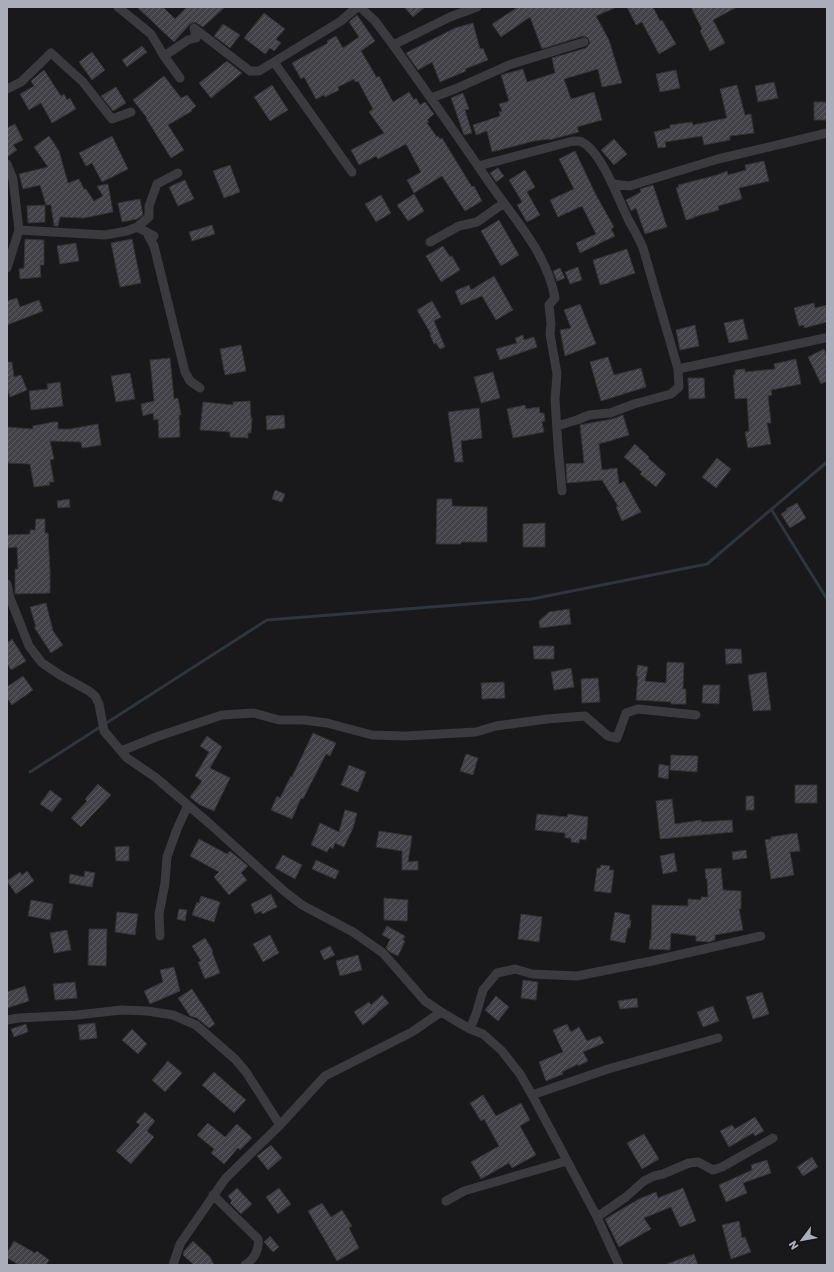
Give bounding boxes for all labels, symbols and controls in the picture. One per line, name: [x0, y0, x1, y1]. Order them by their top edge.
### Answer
north arrow: [782, 1220, 822, 1260]
text: N: [786, 1238, 802, 1252]

